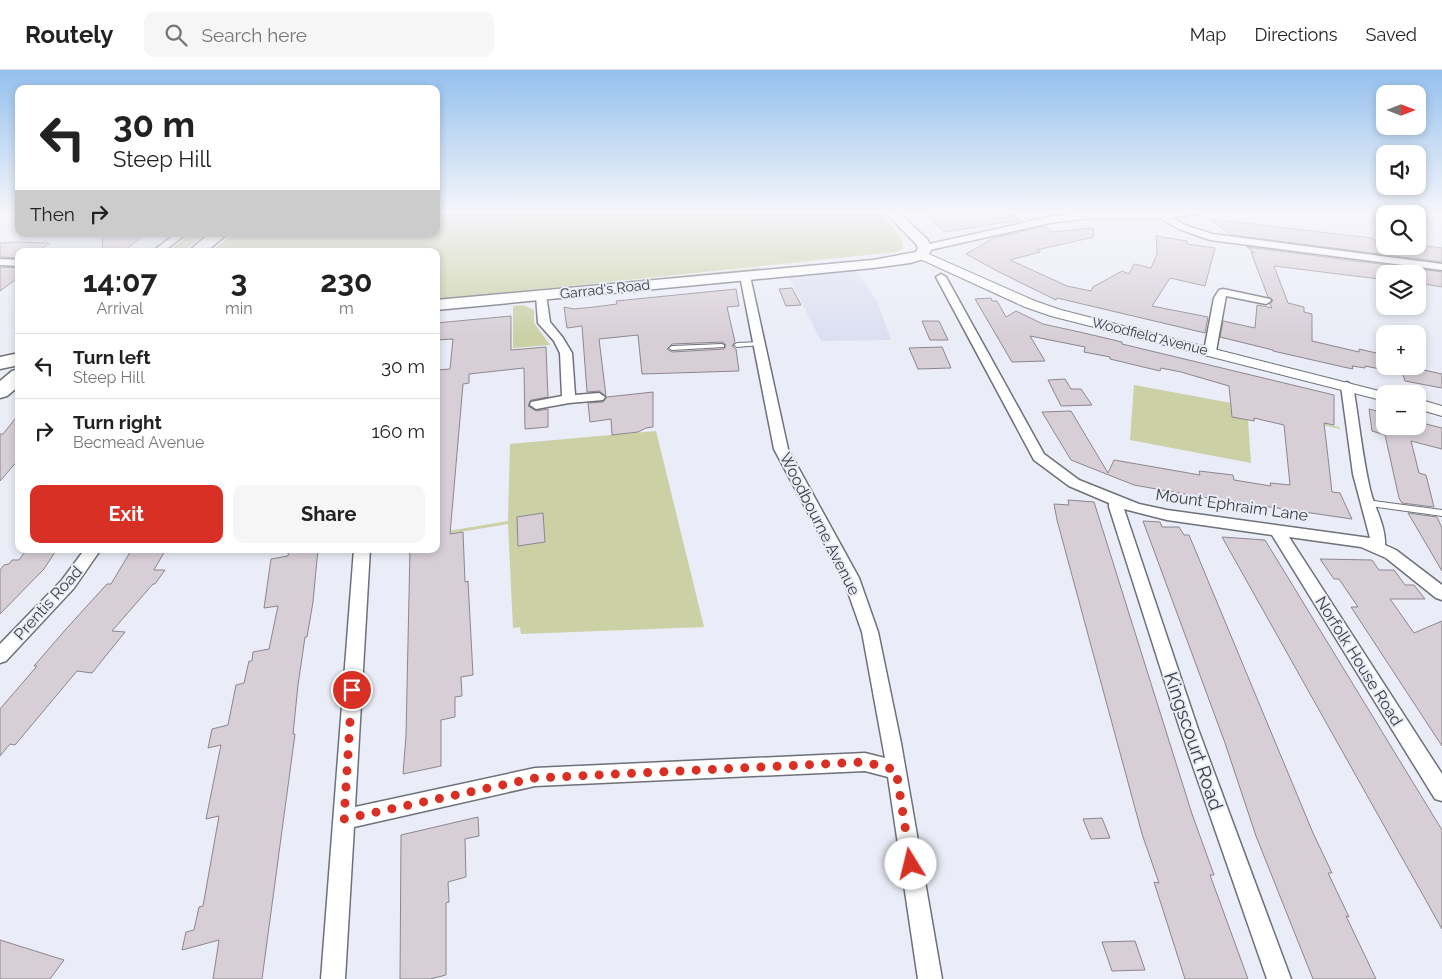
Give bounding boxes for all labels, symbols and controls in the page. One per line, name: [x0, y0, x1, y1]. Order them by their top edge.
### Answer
search box: [144, 12, 494, 57]
text: Routely: [25, 20, 114, 49]
icon: search: [162, 21, 190, 49]
text: Search here: [202, 24, 307, 46]
text: Map: [1190, 24, 1226, 45]
text: Directions: [1254, 24, 1338, 45]
text: Saved: [1366, 24, 1417, 45]
north arrow: [1376, 85, 1426, 135]
map controls: [1376, 85, 1426, 435]
text: 30 m: [113, 104, 195, 145]
icon: left: [30, 105, 95, 170]
button: sound: [1376, 145, 1426, 195]
text: Steep Hill: [113, 146, 211, 172]
icon: right: [85, 200, 113, 228]
text: Then: [30, 203, 75, 225]
button: search: [1376, 205, 1426, 255]
text: 14:07: [83, 264, 157, 299]
text: 3: [230, 264, 247, 299]
text: 230: [320, 264, 372, 299]
button: layers: [1376, 265, 1426, 315]
street label: Garrad's Road: [559, 276, 651, 302]
text: Arrival: [97, 299, 143, 318]
text: min: [225, 299, 253, 318]
text: m: [339, 299, 354, 318]
street label: Woodfield Avenue: [1090, 314, 1210, 358]
button: +: [1376, 325, 1426, 375]
text: Turn left: [73, 346, 150, 368]
icon: left: [30, 352, 58, 380]
text: 30 m: [381, 355, 425, 377]
text: Steep Hill: [73, 368, 145, 387]
button: −: [1376, 385, 1426, 435]
text: Turn right: [73, 411, 162, 433]
icon: right: [30, 417, 58, 445]
text: 160 m: [371, 420, 425, 442]
text: Becmead Avenue: [73, 433, 204, 452]
street label: Woodbourne Avenue: [776, 449, 864, 599]
button: Exit: [30, 485, 223, 543]
button: Share: [233, 485, 425, 543]
street label: Mount Ephraim Lane: [1155, 485, 1309, 525]
street label: Prentis Road: [10, 562, 86, 644]
street label: Norfolk House Road: [1311, 593, 1407, 729]
pin: [331, 669, 373, 711]
street label: Kingscourt Road: [1160, 669, 1228, 813]
icon: arrive: [338, 676, 366, 704]
position arrow: [884, 837, 936, 889]

